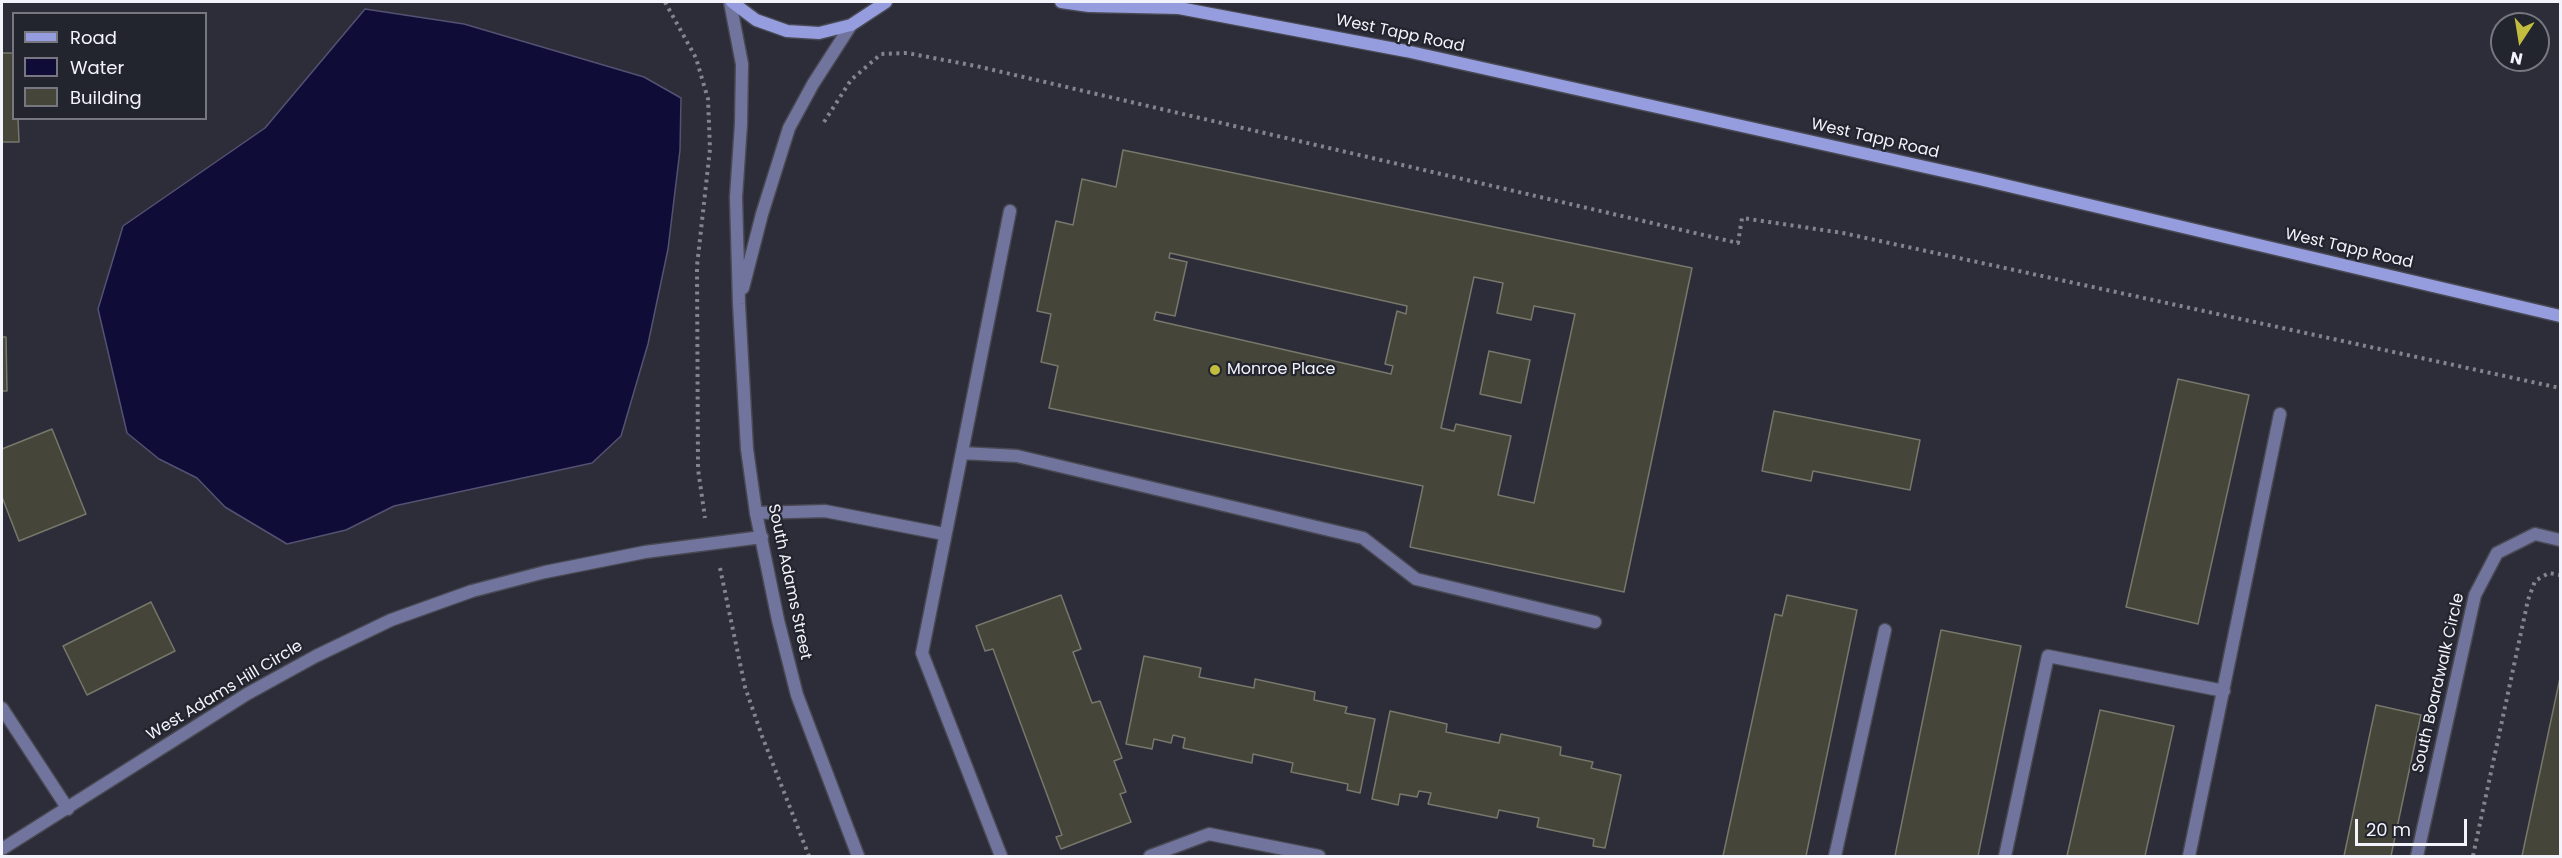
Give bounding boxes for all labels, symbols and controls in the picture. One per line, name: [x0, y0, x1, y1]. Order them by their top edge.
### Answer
street label: West Tapp Road: [1334, 11, 1466, 57]
legend: [12, 12, 207, 120]
north arrow: [2490, 12, 2550, 72]
text: Road: [70, 25, 117, 50]
text: N: [2508, 46, 2525, 71]
text: Water: [70, 55, 124, 80]
text: Building: [70, 85, 142, 110]
street label: West Tapp Road: [1809, 115, 1941, 163]
street label: West Tapp Road: [2283, 225, 2415, 273]
place label: Monroe Place: [1227, 360, 1335, 380]
marker: Monroe Place: [1208, 363, 1222, 377]
street label: South Adams Street: [763, 502, 815, 662]
street label: South Boardwalk Circle: [2409, 591, 2469, 775]
street label: West Adams Hill Circle: [144, 637, 306, 745]
scale bar: [2358, 807, 2470, 845]
text: 20 m: [2366, 817, 2411, 842]

